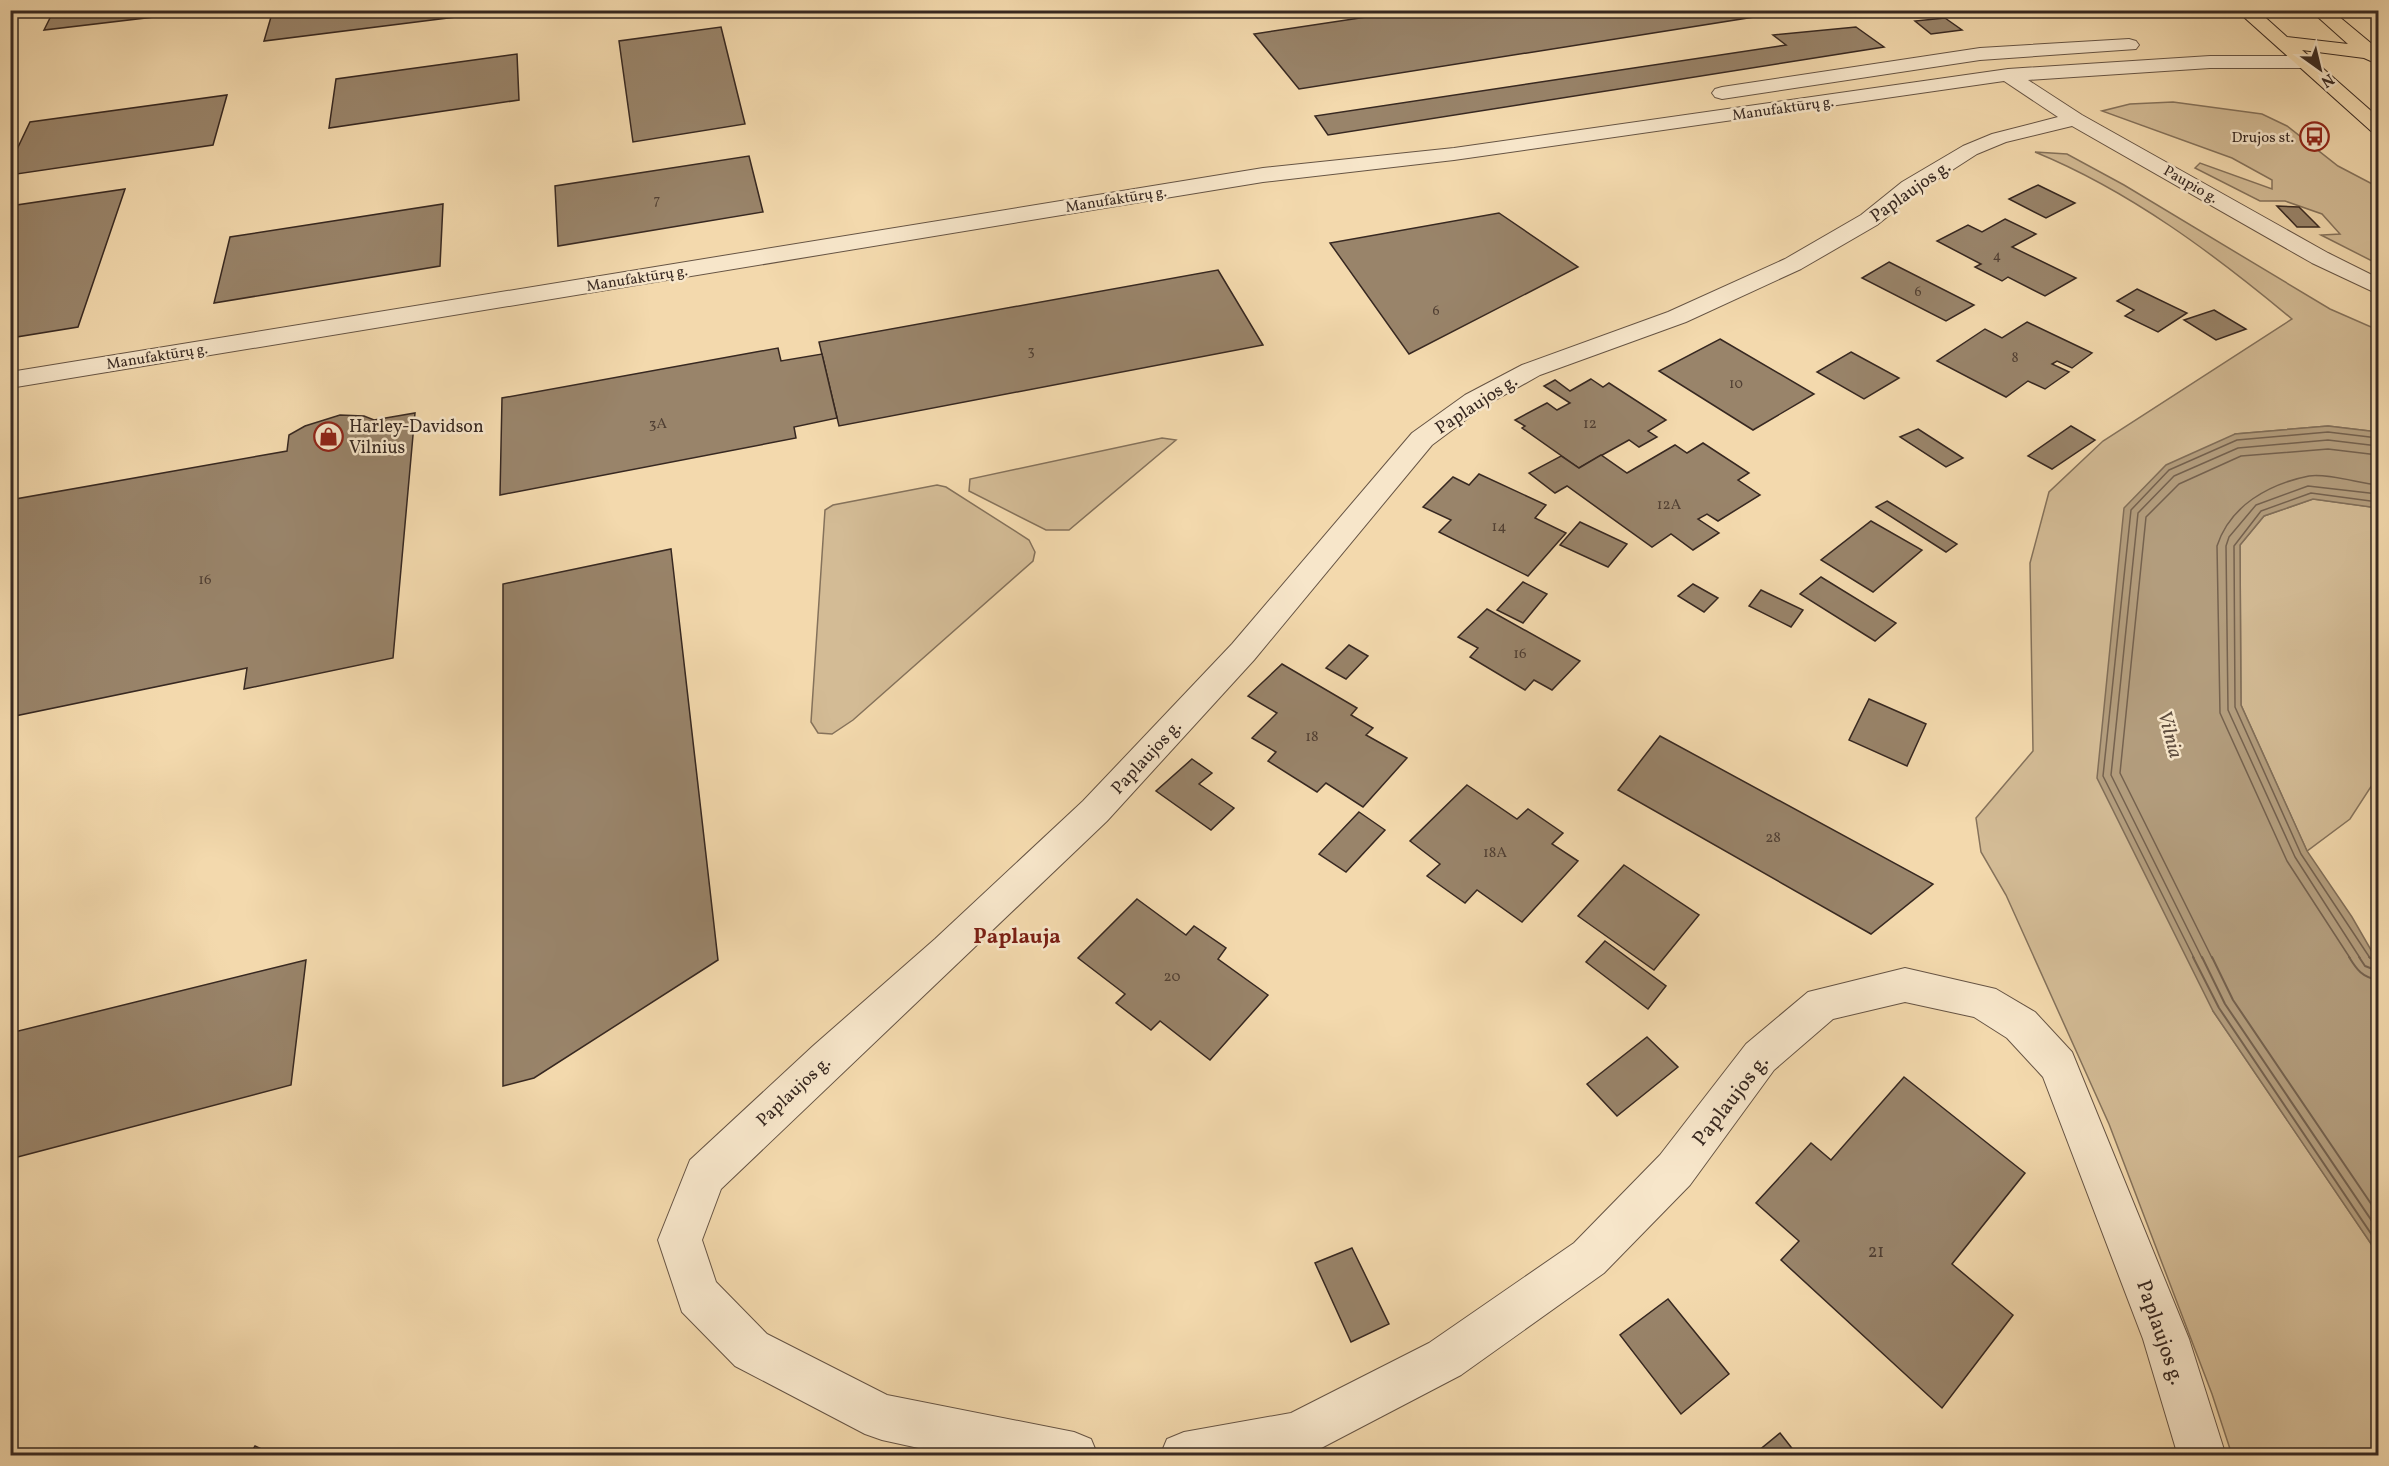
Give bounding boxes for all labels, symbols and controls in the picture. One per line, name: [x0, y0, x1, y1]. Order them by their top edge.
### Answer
north arrow: [2290, 39, 2350, 99]
text: N: [2316, 67, 2338, 92]
street label: Manufaktūrų g.: [1731, 92, 1835, 127]
bus stop icon: Drujos st.: [2299, 121, 2331, 153]
place label: Drujos st.: [2231, 128, 2294, 149]
street label: Paplaujos g.: [1865, 155, 1956, 229]
street label: Paupio g.: [2159, 161, 2221, 209]
street label: Manufaktūrų g.: [1064, 182, 1168, 219]
house number: 7: [654, 191, 661, 210]
house number: 4: [1993, 247, 2001, 266]
street label: Manufaktūrų g.: [585, 261, 689, 298]
house number: 6: [1914, 283, 1922, 302]
house number: 6: [1432, 302, 1440, 321]
street label: Manufaktūrų g.: [105, 339, 209, 376]
house number: 3: [1027, 342, 1035, 361]
house number: 8: [2011, 349, 2019, 368]
street label: Paplaujos g.: [1431, 369, 1523, 441]
house number: 10: [1729, 375, 1743, 394]
house number: 3A: [649, 414, 668, 435]
house number: 12: [1583, 414, 1597, 435]
place label: Harley-Davidson Vilnius: [349, 415, 484, 461]
shop icon: Harley-Davidson Vilnius: [312, 420, 344, 452]
house number: 12A: [1657, 495, 1682, 516]
house number: 14: [1492, 517, 1506, 538]
house number: 16: [198, 570, 212, 591]
house number: 16: [1513, 644, 1527, 665]
water label: Vilnia: [2149, 708, 2189, 761]
street label: Paplaujos g.: [1106, 715, 1188, 801]
house number: 18: [1305, 727, 1319, 748]
house number: 28: [1765, 828, 1781, 849]
house number: 18A: [1483, 843, 1507, 864]
district label: Paplauja: [973, 923, 1061, 952]
house number: 20: [1164, 967, 1180, 988]
street label: Paplaujos g.: [1686, 1049, 1776, 1153]
street label: Paplaujos g.: [751, 1051, 837, 1133]
house number: 21: [1868, 1240, 1884, 1265]
street label: Paplaujos g.: [2128, 1276, 2191, 1389]

